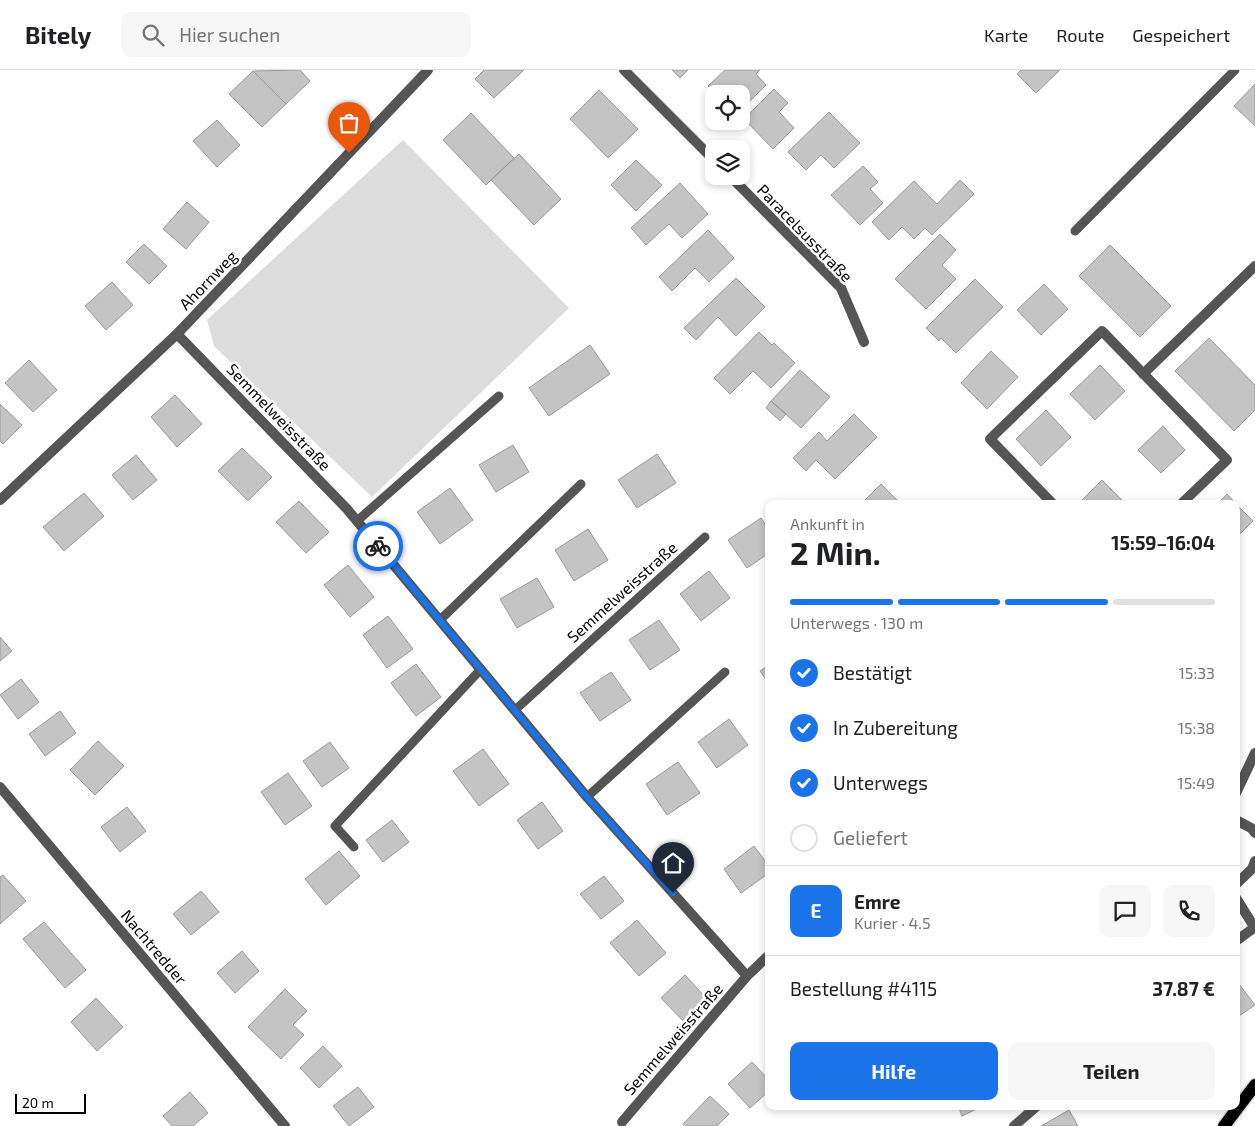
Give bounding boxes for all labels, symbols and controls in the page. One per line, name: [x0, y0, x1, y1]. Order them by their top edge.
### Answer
search box: [121, 12, 471, 57]
text: Bitely: [25, 20, 91, 49]
icon: search: [139, 21, 167, 49]
text: Hier suchen: [179, 23, 280, 46]
text: Karte: [984, 24, 1028, 46]
text: Route: [1056, 24, 1104, 46]
text: Gespeichert: [1132, 24, 1230, 46]
map controls: [705, 85, 750, 185]
button: locate: [705, 85, 750, 130]
pin: [328, 102, 370, 153]
icon: bag: [335, 109, 363, 137]
button: layers: [705, 140, 750, 185]
street label: Paracelsusstraße: [754, 180, 857, 286]
street label: Ahornweg: [175, 246, 240, 313]
street label: Semmelweisstraße: [223, 359, 335, 474]
text: Ankunft in: [790, 514, 865, 533]
courier: [353, 521, 403, 571]
text: 15:59–16:04: [1111, 531, 1215, 554]
icon: bike: [364, 532, 392, 560]
text: 2 Min.: [790, 533, 881, 571]
street label: Semmelweisstraße: [563, 537, 681, 646]
text: Unterwegs · 130 m: [790, 613, 923, 632]
icon: check: [790, 659, 818, 687]
text: Bestätigt: [833, 661, 912, 684]
text: 15:33: [1178, 663, 1215, 682]
icon: check: [790, 714, 818, 742]
text: In Zubereitung: [833, 716, 958, 739]
text: 15:38: [1178, 718, 1215, 737]
icon: check: [790, 769, 818, 797]
text: Unterwegs: [833, 771, 928, 794]
text: 15:49: [1177, 773, 1215, 792]
text: Geliefert: [833, 826, 908, 849]
pin: [652, 842, 694, 893]
icon: home: [659, 849, 687, 877]
button: chat: [1099, 885, 1151, 937]
button: phone: [1163, 885, 1215, 937]
text: Emre: [854, 890, 900, 913]
text: E: [811, 899, 821, 922]
street label: Nachtredder: [118, 906, 191, 988]
text: Kurier · 4.5: [854, 913, 931, 932]
text: Bestellung #4115: [790, 977, 937, 1000]
text: 37.87 €: [1152, 977, 1215, 1000]
street label: Semmelweisstraße: [619, 979, 726, 1098]
button: Hilfe: [790, 1042, 998, 1100]
button: Teilen: [1008, 1042, 1215, 1100]
scale bar: [15, 1091, 86, 1114]
text: 20 m: [22, 1094, 54, 1111]

